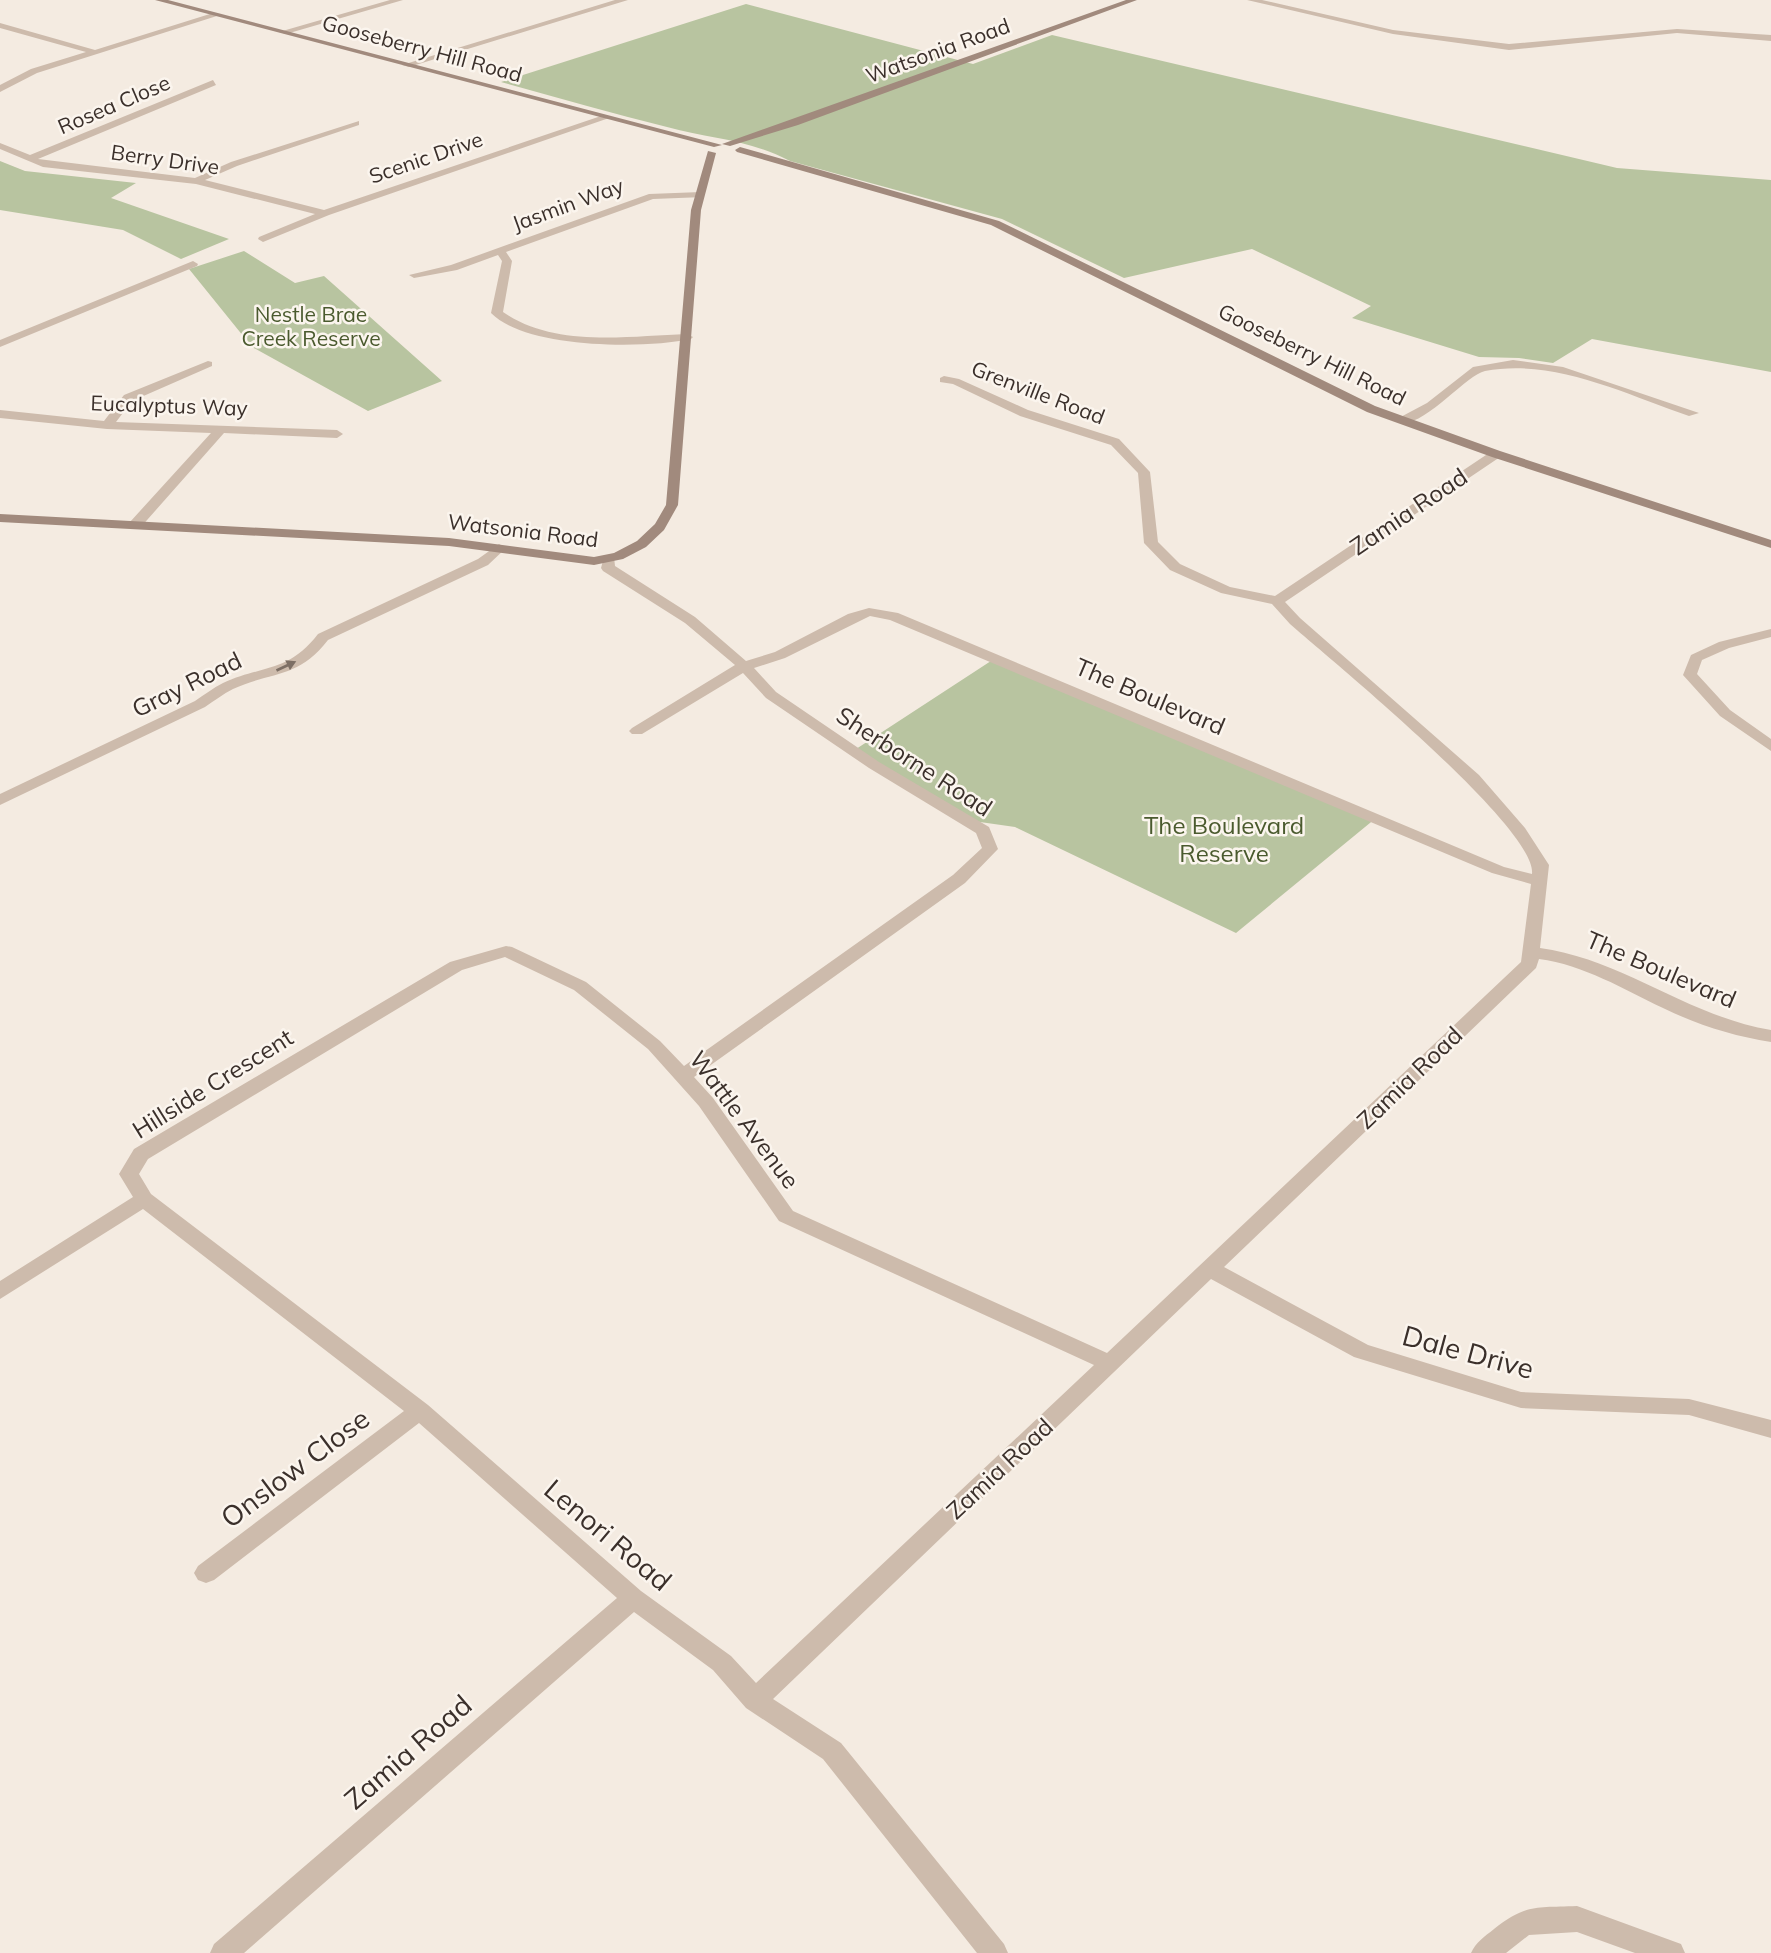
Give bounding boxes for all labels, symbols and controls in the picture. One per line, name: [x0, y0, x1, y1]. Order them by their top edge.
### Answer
street label: Gooseberry Hill Road: [320, 9, 525, 87]
street label: Watsonia Road: [862, 12, 1013, 88]
street label: Rosea Close: [54, 69, 174, 139]
street label: Scenic Drive: [365, 125, 486, 189]
street label: Berry Drive: [109, 139, 221, 179]
street label: Jasmin Way: [508, 172, 627, 236]
street label: Gooseberry Hill Road: [1214, 297, 1411, 411]
park label: Nestle Brae Creek Reserve: [241, 301, 381, 351]
street label: Grenville Road: [968, 355, 1109, 429]
street label: Eucalyptus Way: [90, 389, 248, 421]
street label: Zamia Road: [1344, 461, 1473, 561]
street label: Watsonia Road: [446, 508, 600, 552]
street label: Gray Road: [127, 645, 246, 724]
street label: The Boulevard: [1071, 651, 1230, 741]
one-way arrow: [276, 661, 296, 672]
street label: Sherborne Road: [831, 700, 998, 823]
park label: The Boulevard Reserve: [1144, 810, 1304, 868]
street label: The Boulevard: [1582, 924, 1741, 1014]
street label: Zamia Road: [1350, 1020, 1468, 1135]
street label: Hillside Crescent: [127, 1022, 298, 1145]
street label: Wattle Avenue: [683, 1045, 806, 1194]
street label: Dale Drive: [1399, 1317, 1538, 1386]
street label: Onslow Close: [214, 1400, 376, 1535]
street label: Zamia Road: [940, 1411, 1059, 1525]
street label: Lenori Road: [538, 1471, 679, 1598]
street label: Zamia Road: [337, 1687, 478, 1816]

